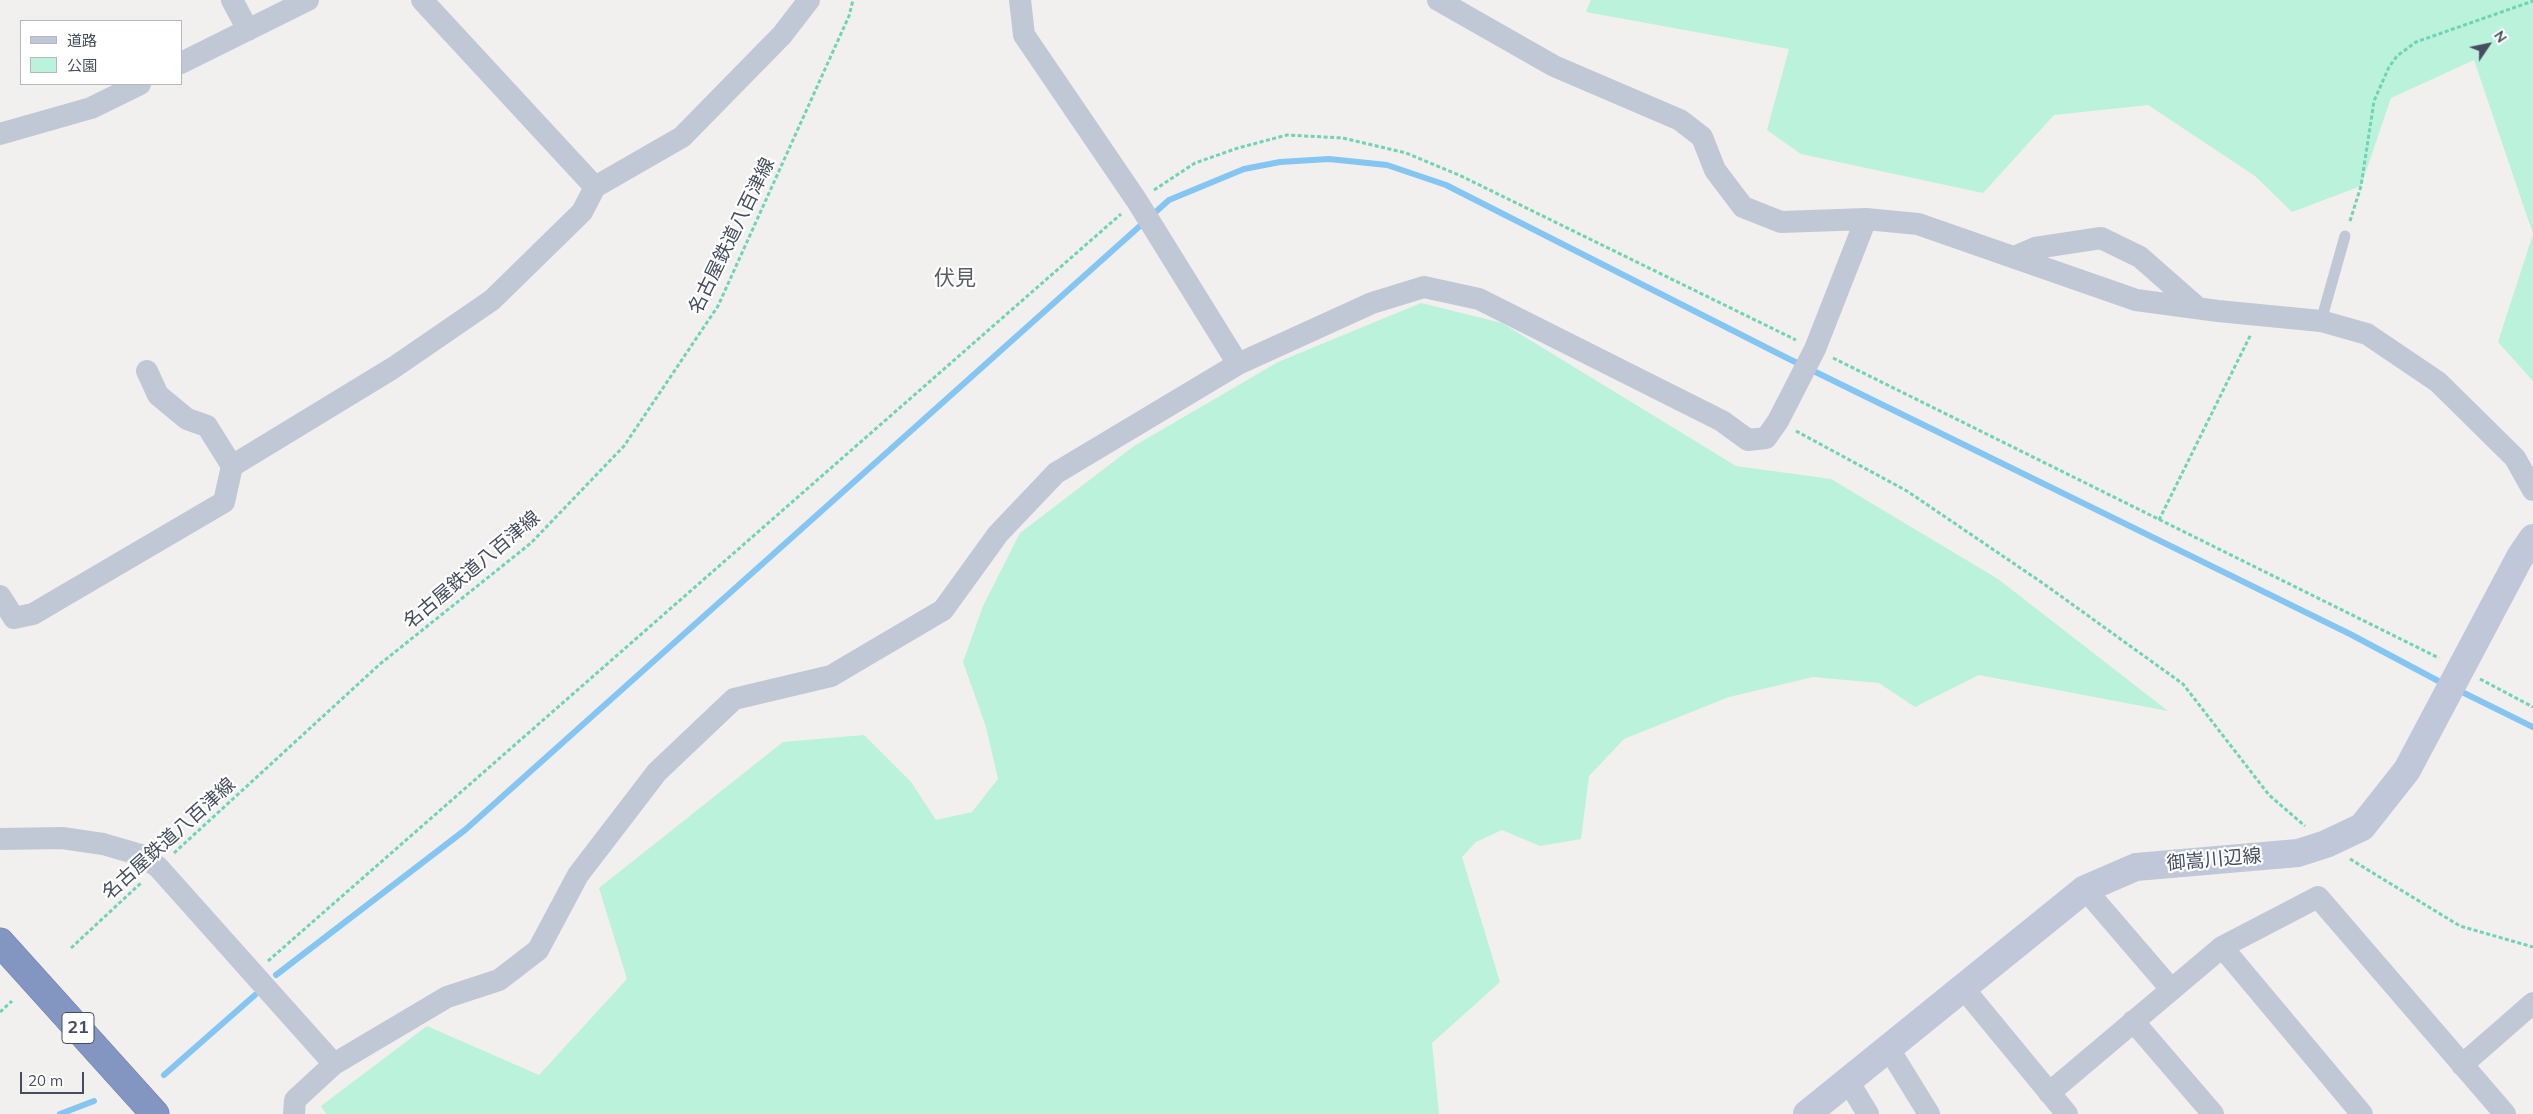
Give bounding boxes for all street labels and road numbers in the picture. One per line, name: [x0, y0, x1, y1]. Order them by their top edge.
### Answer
street label: 名古屋鉄道八百津線: [684, 154, 780, 318]
street label: 名古屋鉄道八百津線: [399, 506, 545, 634]
street label: 名古屋鉄道八百津線: [98, 773, 240, 905]
street label: 御嵩川辺線: [2166, 845, 2262, 875]
road number: 21: [62, 1012, 94, 1044]

